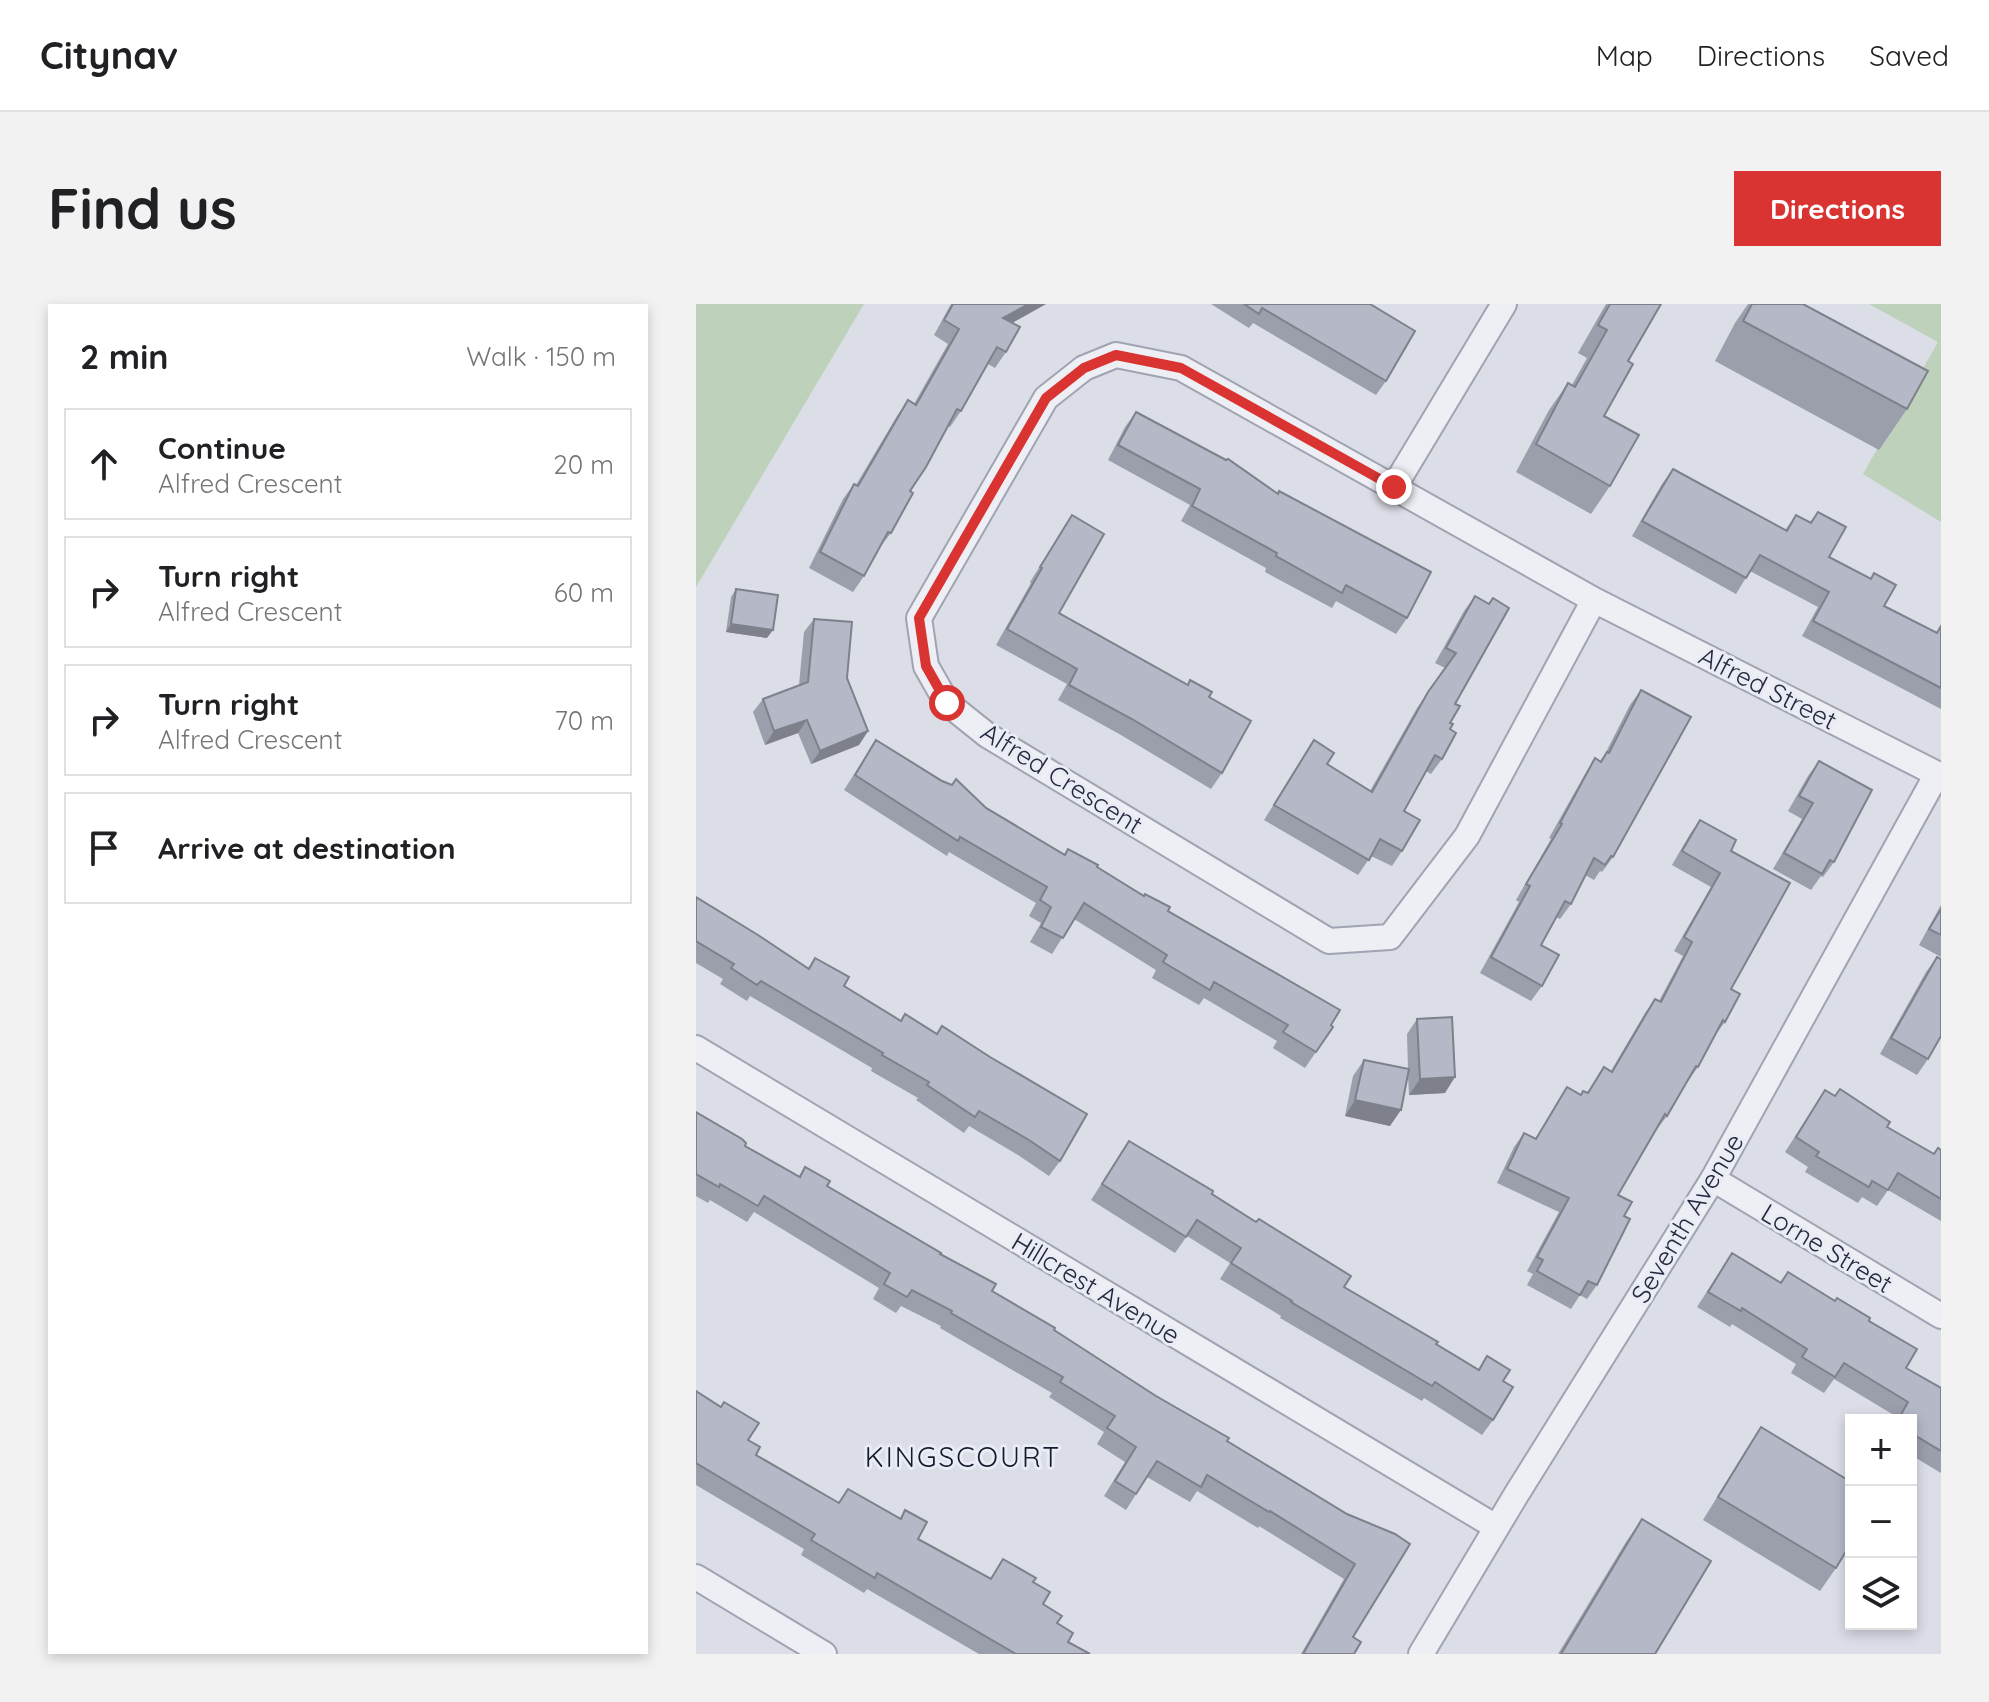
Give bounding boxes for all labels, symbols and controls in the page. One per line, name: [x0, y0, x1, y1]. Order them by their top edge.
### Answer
text: Citynav: [40, 31, 178, 79]
text: Map: [1596, 38, 1653, 73]
text: Directions: [1697, 38, 1825, 73]
text: Saved: [1869, 38, 1949, 73]
button: Directions: [1734, 171, 1941, 246]
text: Find us: [48, 173, 237, 243]
text: 2 min: [80, 335, 169, 378]
text: Walk · 150 m: [466, 340, 616, 373]
text: Continue: [158, 429, 286, 467]
icon: ahead: [82, 442, 126, 486]
text: 20 m: [553, 448, 614, 481]
text: Alfred Crescent: [158, 467, 342, 500]
route end: [1376, 469, 1412, 505]
text: Turn right: [158, 557, 299, 595]
icon: right: [82, 570, 126, 614]
text: 60 m: [554, 576, 614, 609]
text: Alfred Crescent: [158, 595, 342, 628]
street label: Alfred Street: [1694, 639, 1842, 737]
text: Turn right: [158, 685, 299, 723]
route start: [929, 685, 965, 721]
icon: right: [82, 698, 126, 742]
text: 70 m: [554, 704, 614, 737]
street label: Alfred Crescent: [975, 715, 1149, 841]
text: Alfred Crescent: [158, 723, 342, 756]
icon: arrive: [82, 826, 126, 870]
text: Arrive at destination: [158, 829, 456, 867]
street label: Seventh Avenue: [1623, 1127, 1751, 1309]
street label: Lorne Street: [1755, 1196, 1899, 1300]
street label: Hillcrest Avenue: [1006, 1225, 1186, 1351]
map controls: [1845, 1414, 1917, 1630]
button: +: [1845, 1414, 1917, 1486]
district label: KINGSCOURT: [865, 1439, 1061, 1474]
button: −: [1845, 1486, 1917, 1558]
button: layers: [1845, 1558, 1917, 1630]

